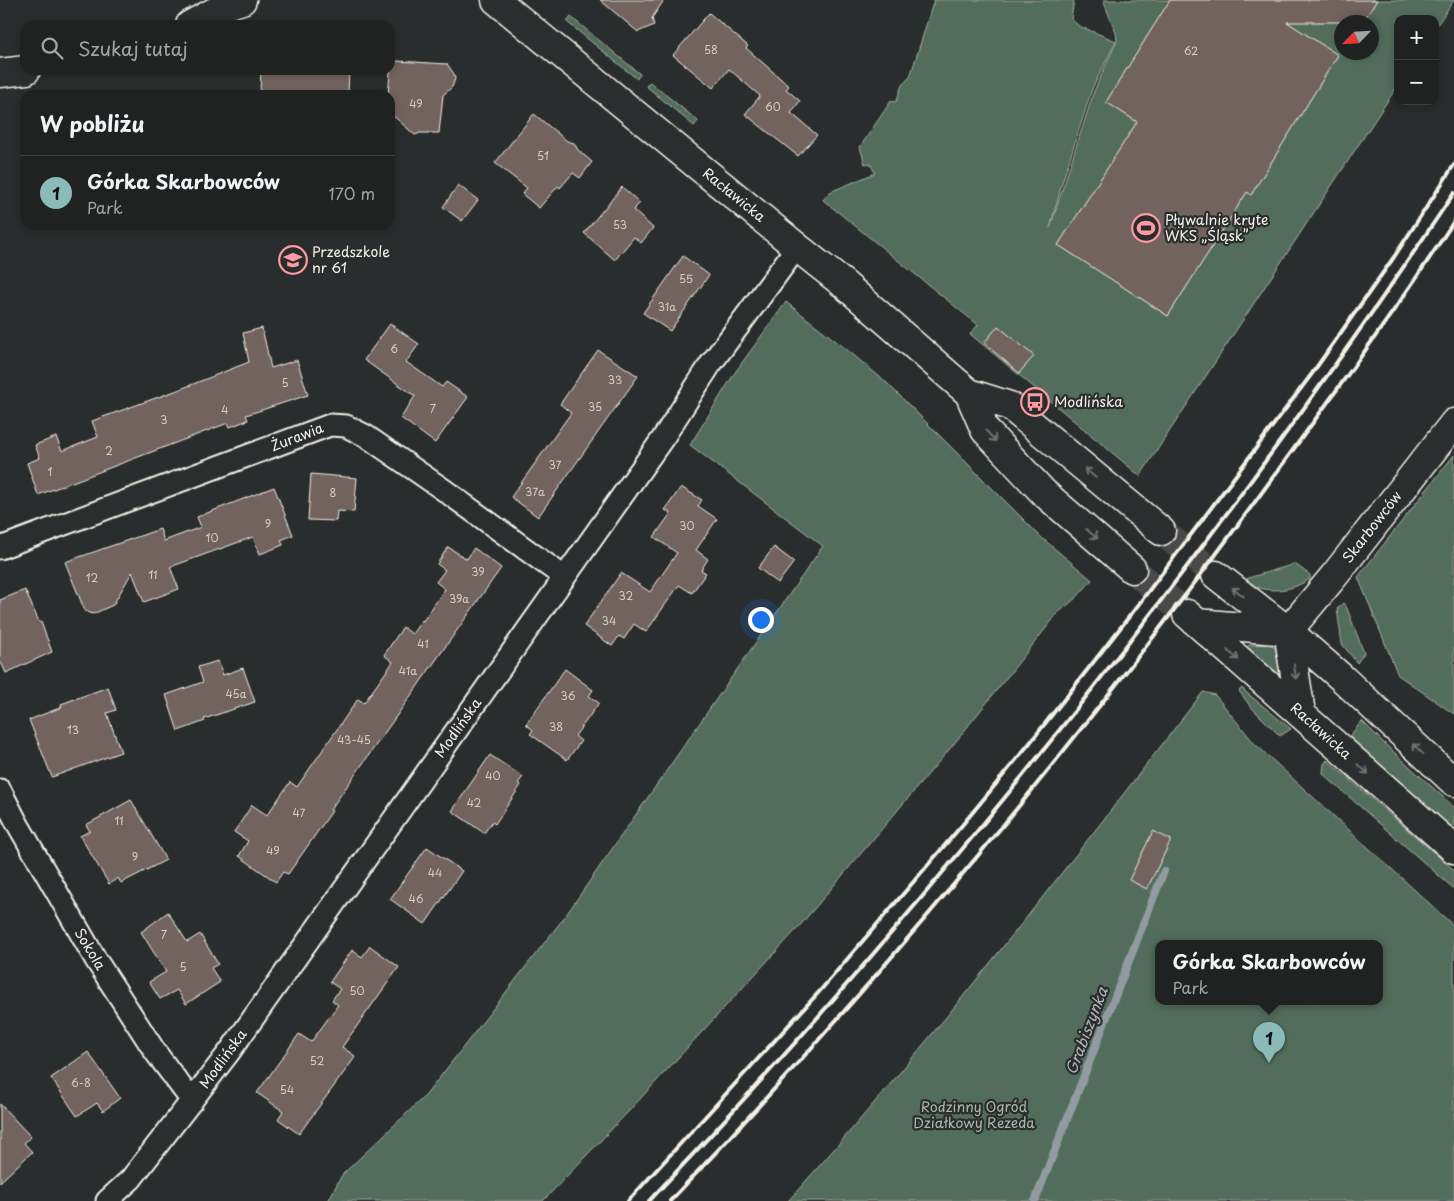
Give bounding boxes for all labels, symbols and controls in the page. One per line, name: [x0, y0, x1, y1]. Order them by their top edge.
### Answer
north arrow: [1334, 15, 1379, 60]
map controls: [1394, 15, 1439, 105]
button: +: [1394, 15, 1439, 60]
search box: [20, 20, 395, 75]
icon: search: [38, 34, 66, 62]
text: Szukaj tutaj: [78, 34, 188, 62]
house number: 58: [704, 41, 718, 58]
house number: 62: [1184, 42, 1198, 59]
button: −: [1394, 60, 1439, 105]
house number: 49: [409, 95, 423, 112]
house number: 60: [765, 98, 781, 115]
text: W pobliżu: [40, 107, 145, 139]
house number: 51: [537, 147, 549, 164]
street label: Racławicka: [698, 163, 771, 227]
text: Górka Skarbowców: [87, 167, 280, 195]
text: 1: [52, 181, 60, 205]
text: 170 m: [329, 181, 375, 205]
text: Park: [87, 195, 123, 219]
place label: Pływalnie kryte WKS „Śląsk”: [1165, 209, 1268, 246]
sports icon: Pływalnie kryte WKS „Śląsk”: [1131, 213, 1161, 243]
house number: 53: [613, 216, 627, 233]
place label: Przedszkole nr 61: [312, 241, 390, 278]
school or university icon: Przedszkole nr 61: [278, 245, 308, 275]
house number: 55: [679, 270, 693, 287]
house number: 31a: [658, 298, 676, 315]
house number: 6: [390, 340, 398, 357]
house number: 33: [608, 371, 622, 388]
house number: 5: [281, 374, 289, 391]
bus stop icon: Modlińska: [1020, 387, 1050, 417]
place label: Modlińska: [1054, 391, 1123, 412]
house number: 35: [588, 398, 602, 415]
house number: 7: [430, 400, 436, 417]
house number: 4: [221, 401, 229, 418]
house number: 3: [160, 411, 168, 428]
street label: Żurawia: [267, 417, 327, 456]
one-way arrow: [985, 430, 997, 443]
house number: 2: [105, 442, 113, 459]
house number: 37: [549, 456, 562, 473]
house number: 1: [48, 463, 53, 480]
one-way arrow: [1084, 468, 1097, 479]
house number: 37a: [525, 483, 545, 500]
house number: 8: [330, 484, 337, 501]
street label: Skarbowców: [1337, 486, 1406, 567]
house number: 9: [265, 515, 271, 532]
house number: 30: [679, 517, 695, 534]
one-way arrow: [1085, 528, 1098, 539]
house number: 10: [206, 529, 218, 546]
house number: 39: [471, 563, 485, 580]
house number: 11: [148, 566, 158, 583]
house number: 12: [86, 569, 99, 586]
house number: 32: [619, 587, 634, 604]
one-way arrow: [1232, 587, 1245, 598]
house number: 39a: [449, 590, 469, 607]
your location: [748, 607, 774, 633]
house number: 34: [602, 612, 616, 629]
house number: 41: [417, 635, 429, 652]
one-way arrow: [1227, 650, 1240, 661]
house number: 41a: [399, 662, 417, 679]
one-way arrow: [1290, 663, 1300, 679]
house number: 45a: [226, 685, 247, 702]
house number: 36: [561, 687, 576, 704]
street label: Modlińska: [429, 693, 486, 762]
street label: Racławicka: [1286, 697, 1357, 764]
house number: 38: [549, 718, 563, 735]
house number: 13: [67, 721, 79, 738]
house number: 43-45: [337, 731, 371, 748]
one-way arrow: [1412, 743, 1425, 755]
one-way arrow: [1357, 764, 1370, 775]
house number: 40: [485, 767, 501, 784]
house number: 42: [467, 794, 482, 811]
house number: 47: [293, 804, 306, 821]
house number: 11: [114, 812, 124, 829]
house number: 49: [266, 842, 280, 859]
house number: 9: [132, 848, 138, 865]
house number: 44: [428, 864, 442, 881]
house number: 46: [409, 890, 424, 907]
street label: Sokola: [70, 924, 111, 974]
house number: 7: [161, 926, 167, 943]
popup: [1155, 940, 1383, 1005]
text: Górka Skarbowców: [1173, 947, 1365, 975]
house number: 5: [179, 958, 187, 975]
text: Park: [1173, 975, 1208, 999]
house number: 50: [349, 982, 365, 999]
water label: Grabiszynka: [1058, 983, 1113, 1077]
pin: 1: [1253, 1022, 1285, 1063]
street label: Modlińska: [194, 1024, 252, 1093]
house number: 52: [310, 1052, 324, 1069]
house number: 6-8: [71, 1074, 91, 1091]
house number: 54: [280, 1081, 294, 1098]
park label: Rodzinny Ogród Działkowy Rezeda: [913, 1096, 1035, 1133]

